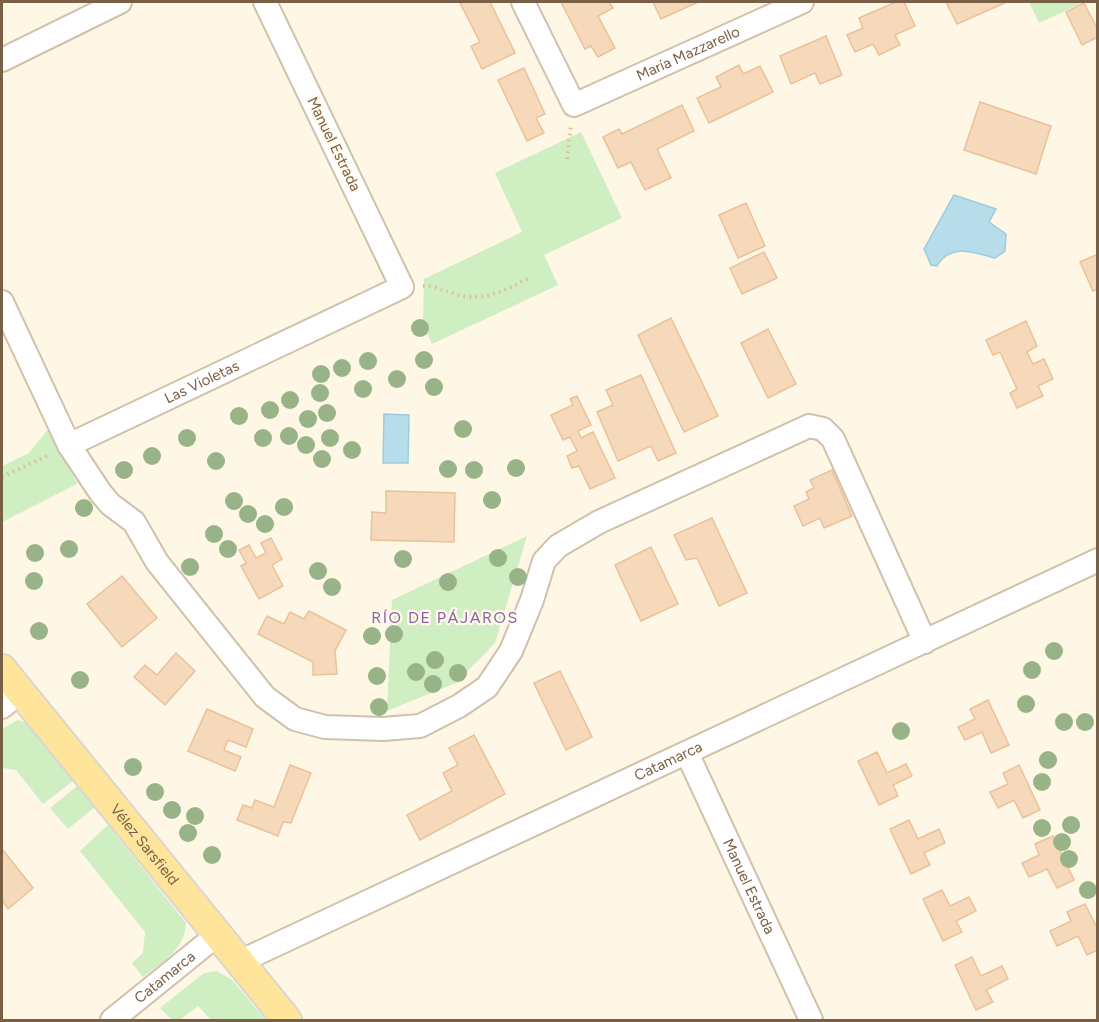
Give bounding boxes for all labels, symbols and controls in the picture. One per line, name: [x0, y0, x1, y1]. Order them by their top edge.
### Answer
street label: María Mazzarello: [633, 22, 743, 85]
street label: Manuel Estrada: [303, 94, 365, 194]
street label: Las Violetas: [162, 357, 242, 407]
district label: RÍO DE PÁJAROS: [371, 608, 519, 627]
street label: Catamarca: [631, 737, 705, 785]
street label: Vélez Sarsfield: [106, 800, 183, 889]
street label: Manuel Estrada: [719, 836, 779, 937]
street label: Catamarca: [131, 947, 199, 1007]

